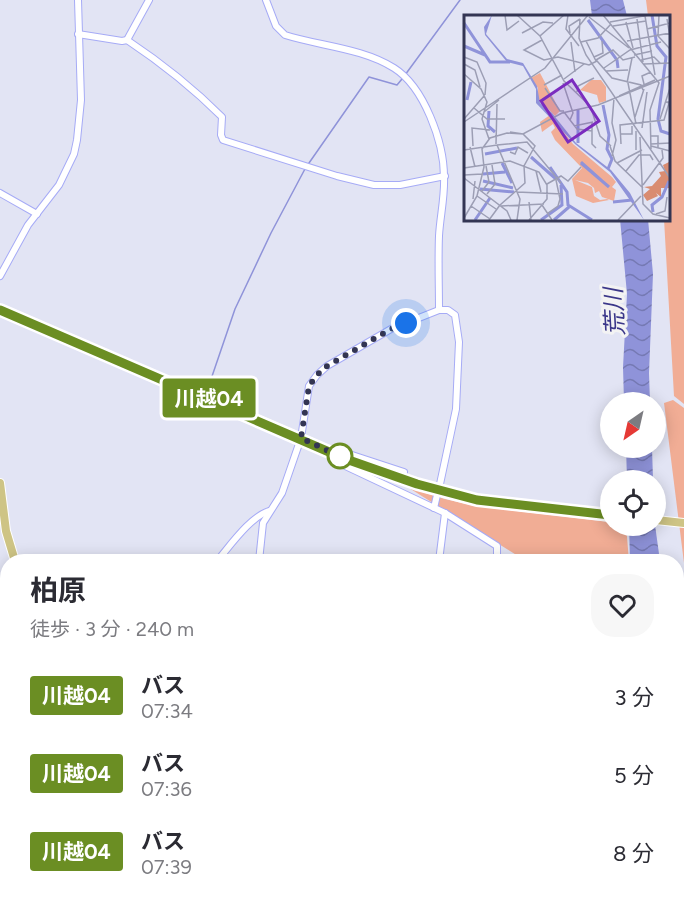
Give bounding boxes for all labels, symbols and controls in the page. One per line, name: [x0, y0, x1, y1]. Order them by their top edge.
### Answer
inset map: [464, 15, 669, 220]
water label: 荒川: [598, 284, 630, 337]
your location: [391, 308, 421, 338]
line badge: 川越04: [167, 378, 251, 418]
text: 川越04: [175, 386, 243, 411]
north arrow: [600, 392, 666, 458]
map controls: [600, 392, 666, 536]
unlabelled marker: [327, 443, 353, 469]
button: locate: [600, 470, 666, 536]
text: 柏原: [30, 573, 86, 607]
button: heart: [591, 574, 654, 637]
text: 徒歩 · 3 分 · 240 m: [30, 617, 194, 641]
text: バス: [141, 672, 185, 699]
text: 川越04: [42, 683, 111, 708]
text: 3 分: [615, 684, 654, 711]
text: 07:34: [141, 699, 193, 723]
text: バス: [141, 750, 185, 777]
text: 川越04: [42, 761, 111, 786]
text: 5 分: [614, 762, 654, 789]
text: 07:36: [141, 777, 192, 801]
text: バス: [141, 828, 185, 855]
text: 川越04: [42, 839, 111, 864]
text: 8 分: [613, 840, 654, 867]
text: 07:39: [141, 855, 192, 879]

